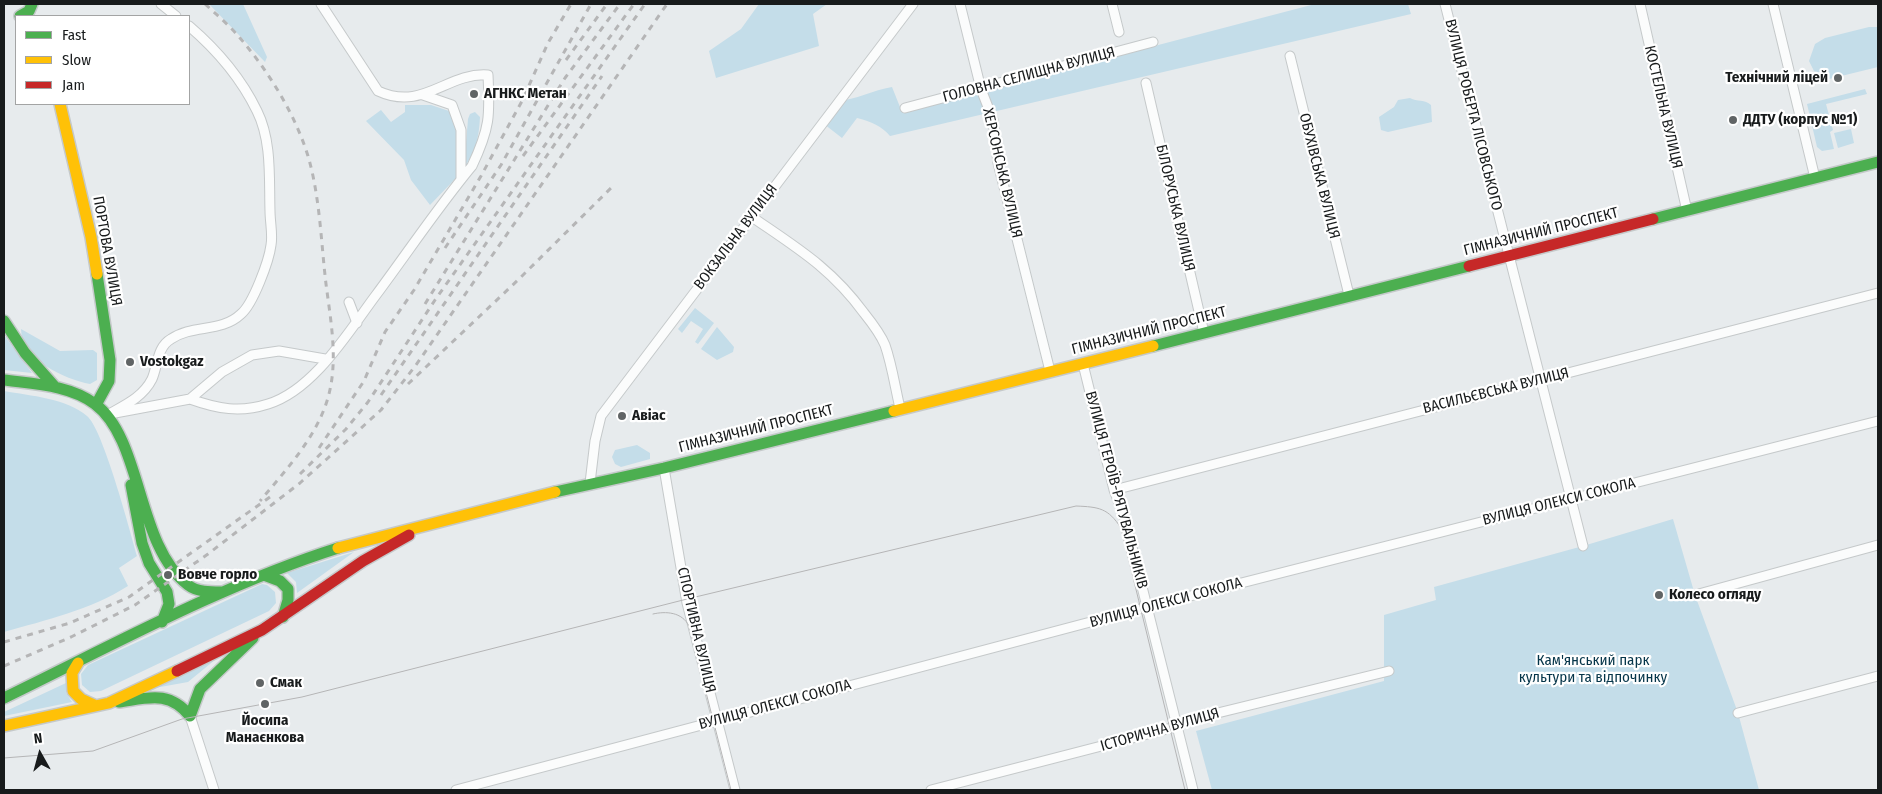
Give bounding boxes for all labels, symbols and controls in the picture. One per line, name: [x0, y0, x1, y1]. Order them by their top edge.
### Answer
legend: [15, 15, 190, 105]
street label: ВУЛИЦЯ РОБЕРТА ЛІСОВСЬКОГО: [1440, 17, 1506, 213]
text: Fast: [62, 26, 86, 44]
street label: ГОЛОВНА СЕЛИЩНА ВУЛИЦЯ: [941, 43, 1117, 107]
street label: КОСТЕЛЬНА ВУЛИЦЯ: [1640, 44, 1686, 170]
text: Slow: [62, 51, 91, 69]
place label: Технічний ліцей: [1725, 69, 1828, 87]
marker: Технічний ліцей: [1832, 72, 1844, 84]
text: Jam: [62, 76, 85, 94]
place label: АГНКС Метан: [484, 85, 567, 103]
marker: АГНКС Метан: [468, 88, 480, 100]
street label: ХЕРСОНСЬКА ВУЛИЦЯ: [978, 106, 1026, 240]
street label: ОБУХІВСЬКА ВУЛИЦЯ: [1295, 111, 1343, 241]
place label: ДДТУ (корпус №1): [1743, 111, 1857, 129]
marker: ДДТУ (корпус №1): [1727, 114, 1739, 126]
street label: БІЛОРУСЬКА ВУЛИЦЯ: [1152, 143, 1198, 273]
street label: ВОКЗАЛЬНА ВУЛИЦЯ: [690, 181, 782, 293]
street label: ПОРТОВА ВУЛИЦЯ: [88, 195, 126, 307]
street label: ГІМНАЗИЧНИЙ ПРОСПЕКТ: [1462, 204, 1620, 260]
street label: ГІМНАЗИЧНИЙ ПРОСПЕКТ: [1070, 303, 1228, 359]
place label: Vostokgaz: [140, 353, 203, 371]
marker: Vostokgaz: [124, 356, 136, 368]
street label: ВАСИЛЬЄВСЬКА ВУЛИЦЯ: [1421, 364, 1571, 418]
street label: ВУЛИЦЯ ГЕРОЇВ-РЯТУВАЛЬНИКІВ: [1081, 389, 1151, 591]
street label: ГІМНАЗИЧНИЙ ПРОСПЕКТ: [677, 401, 835, 457]
place label: Авіас: [632, 407, 666, 425]
marker: Авіас: [616, 410, 628, 422]
street label: ВУЛИЦЯ ОЛЕКСИ СОКОЛА: [1481, 474, 1637, 530]
street label: СПОРТИВНА ВУЛИЦЯ: [673, 565, 719, 695]
place label: Вовче горло: [178, 566, 257, 584]
marker: Вовче горло: [162, 569, 174, 581]
street label: ВУЛИЦЯ ОЛЕКСИ СОКОЛА: [1088, 574, 1244, 632]
place label: Колесо огляду: [1669, 586, 1761, 604]
marker: Колесо огляду: [1653, 589, 1665, 601]
park label: Кам'янський парк культури та відпочинку: [1519, 652, 1667, 687]
place label: Смак: [270, 674, 302, 692]
street label: ВУЛИЦЯ ОЛЕКСИ СОКОЛА: [697, 676, 853, 734]
marker: Смак: [254, 677, 266, 689]
marker: Йосипа Манаєнкова: [259, 698, 271, 710]
street label: ІСТОРИЧНА ВУЛИЦЯ: [1098, 704, 1222, 756]
place label: Йосипа Манаєнкова: [226, 712, 304, 747]
north arrow: [15, 729, 65, 779]
text: N: [33, 730, 43, 748]

